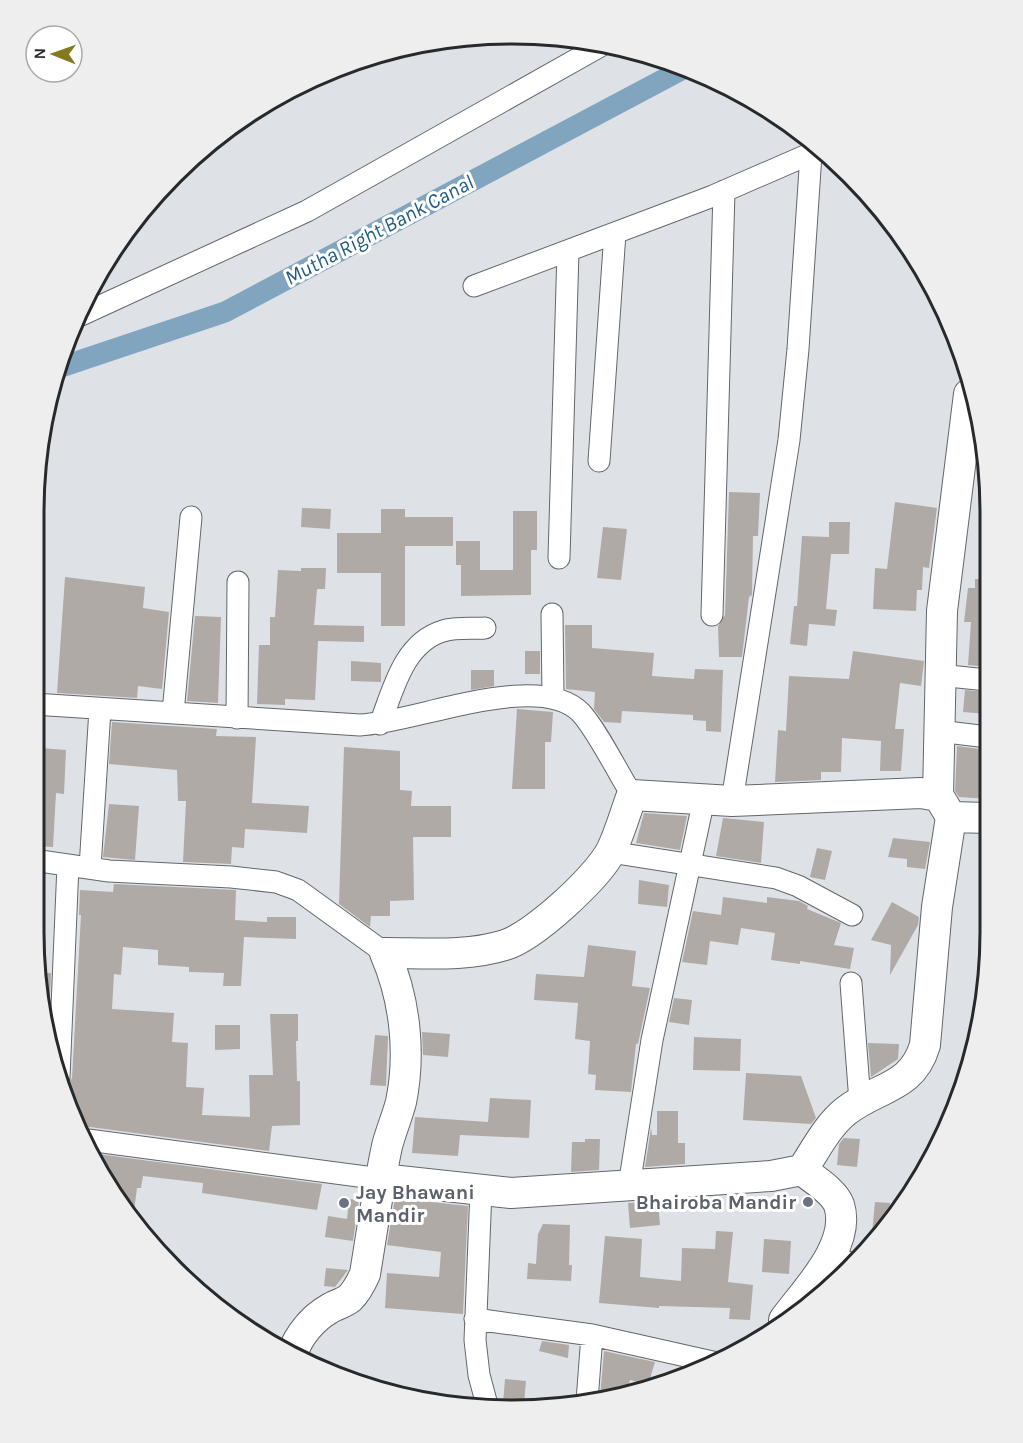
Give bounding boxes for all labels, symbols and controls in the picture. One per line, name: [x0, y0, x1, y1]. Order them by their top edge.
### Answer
north arrow: [24, 24, 84, 84]
text: N: [30, 48, 49, 60]
water label: Mutha Right Bank Canal: [280, 170, 478, 290]
place label: Jay Bhawani Mandir: [356, 1181, 475, 1227]
place label: Bhairoba Mandir: [636, 1191, 796, 1214]
marker: Bhairoba Mandir: [801, 1195, 815, 1209]
marker: Jay Bhawani Mandir: [337, 1196, 351, 1210]

